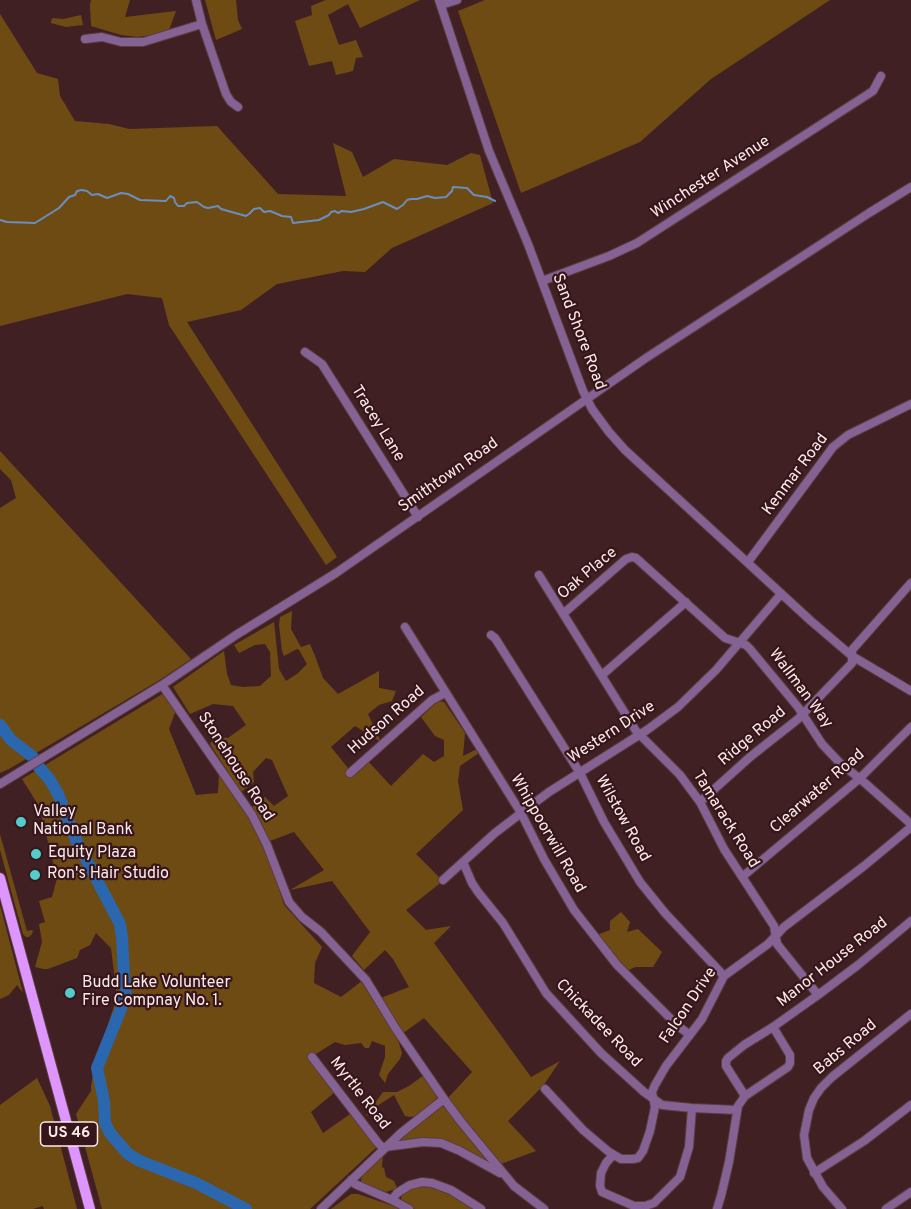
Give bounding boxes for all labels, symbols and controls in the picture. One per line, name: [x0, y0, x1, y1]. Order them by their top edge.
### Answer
street label: Winchester Avenue: [648, 132, 774, 224]
street label: Sand Shore Road: [547, 271, 609, 393]
street label: Tracey Lane: [346, 382, 408, 466]
street label: Kenmar Road: [759, 430, 833, 520]
street label: Smithtown Road: [395, 434, 503, 518]
street label: Oak Place: [554, 544, 622, 604]
street label: Wallman Way: [764, 645, 836, 733]
street label: Hudson Road: [345, 683, 429, 759]
street label: Western Drive: [565, 698, 659, 768]
street label: Ridge Road: [715, 703, 791, 771]
street label: Stonehouse Road: [193, 709, 277, 825]
street label: Clearwater Road: [767, 746, 869, 838]
street label: Tamarack Road: [687, 768, 763, 872]
street label: Whippoorwill Road: [505, 771, 589, 897]
street label: Wilstow Road: [590, 772, 654, 866]
place label: Valley National Bank: [33, 803, 133, 841]
marker: Valley National Bank: [14, 815, 28, 829]
place label: Equity Plaza: [48, 844, 136, 864]
marker: Equity Plaza: [29, 847, 43, 861]
place label: Ron's Hair Studio: [47, 865, 169, 885]
marker: Ron's Hair Studio: [28, 868, 42, 882]
street label: Manor House Road: [774, 914, 892, 1012]
street label: Falcon Drive: [656, 964, 722, 1048]
place label: Budd Lake Volunteer Fire Compnay No. 1.: [82, 974, 231, 1012]
street label: Chickadee Road: [551, 976, 645, 1072]
marker: Budd Lake Volunteer Fire Compnay No. 1.: [63, 986, 77, 1000]
street label: Babs Road: [811, 1016, 881, 1080]
street label: Myrtle Road: [325, 1054, 393, 1134]
road number: US 46: [40, 1122, 98, 1146]

